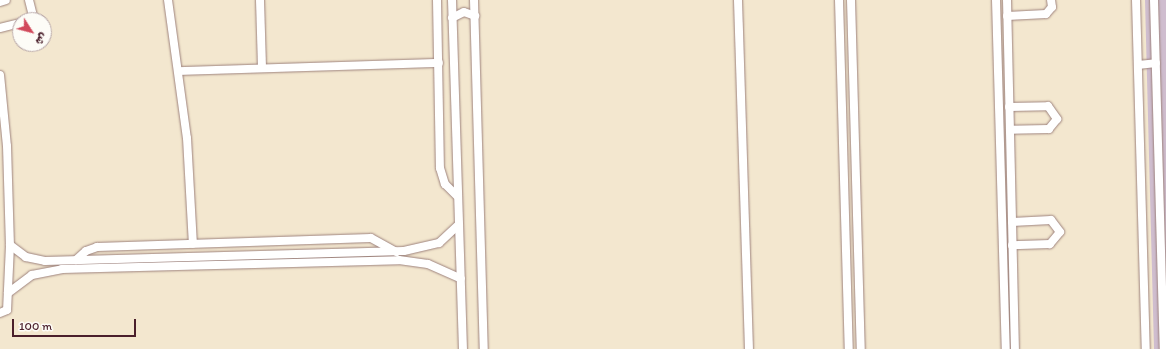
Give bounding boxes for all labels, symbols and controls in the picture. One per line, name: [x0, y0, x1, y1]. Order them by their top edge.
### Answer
north arrow: [12, 12, 52, 52]
text: ش: [32, 30, 50, 47]
scale bar: [14, 311, 138, 337]
text: 100 m: [19, 319, 52, 333]

